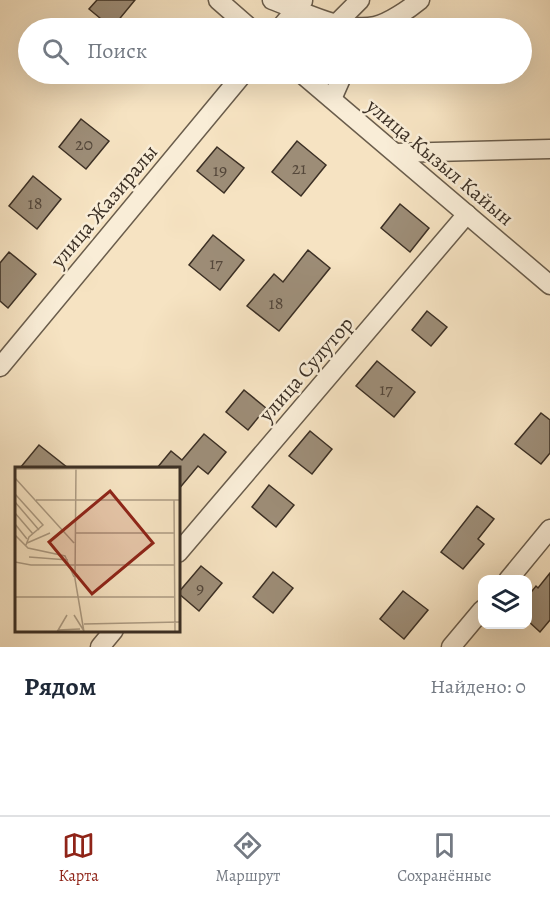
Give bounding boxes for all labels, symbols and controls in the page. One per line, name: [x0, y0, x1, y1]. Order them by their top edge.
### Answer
search box: [18, 18, 532, 84]
icon: search: [39, 35, 72, 68]
text: Поиск: [87, 36, 147, 66]
street label: улица Кызыл Кайын: [360, 91, 520, 232]
house number: 20: [75, 132, 93, 156]
street label: улица Жазиралы: [43, 138, 164, 274]
house number: 21: [292, 156, 306, 180]
house number: 19: [213, 158, 227, 182]
house number: 18: [28, 191, 42, 215]
house number: 17: [209, 251, 223, 275]
house number: 18: [269, 291, 283, 315]
street label: улица Сулутор: [252, 310, 360, 428]
house number: 17: [379, 377, 393, 401]
inset map: [15, 467, 180, 632]
map controls: [478, 575, 532, 629]
button: layers: [478, 575, 532, 629]
house number: 9: [196, 576, 204, 600]
text: Рядом: [24, 669, 96, 704]
text: Найдено: 0: [430, 673, 526, 700]
tab: Карта: [58, 829, 99, 887]
tab: Маршрут: [216, 829, 280, 887]
tab: Сохранённые: [397, 829, 492, 887]

